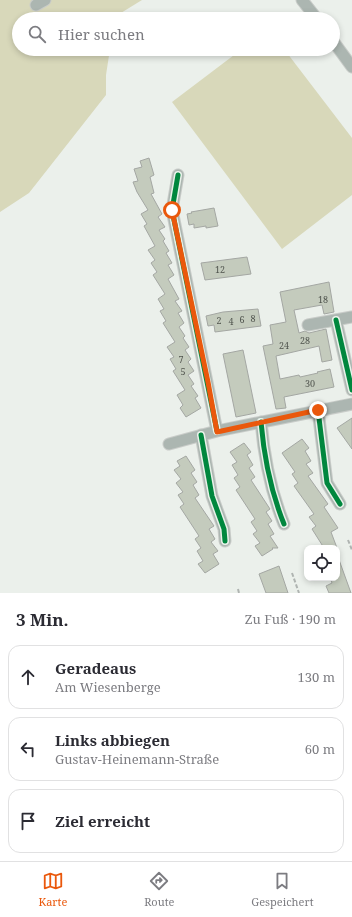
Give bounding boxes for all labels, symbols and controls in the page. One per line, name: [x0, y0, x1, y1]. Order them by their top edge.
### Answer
search box: [12, 12, 340, 56]
icon: search: [26, 23, 48, 45]
text: Hier suchen: [58, 24, 145, 44]
route start: [163, 201, 181, 219]
house number: 12: [215, 263, 225, 276]
house number: 18: [318, 293, 328, 306]
house number: 8: [250, 312, 256, 325]
house number: 6: [239, 313, 245, 326]
house number: 2: [216, 314, 222, 327]
house number: 4: [228, 315, 234, 328]
house number: 28: [300, 334, 310, 347]
house number: 24: [279, 339, 289, 352]
house number: 7: [178, 353, 184, 366]
house number: 5: [180, 365, 186, 378]
house number: 30: [305, 377, 315, 390]
route end: [309, 401, 327, 419]
map controls: [304, 545, 340, 581]
button: locate: [304, 545, 340, 581]
text: 3 Min.: [16, 608, 69, 631]
text: Zu Fuß · 190 m: [245, 610, 336, 628]
text: Geradeaus: [55, 658, 136, 678]
icon: ahead: [17, 666, 39, 688]
text: 130 m: [298, 668, 335, 686]
text: Am Wiesenberge: [55, 678, 161, 696]
text: Links abbiegen: [55, 730, 170, 750]
icon: left: [17, 738, 39, 760]
text: 60 m: [305, 740, 335, 758]
text: Gustav-Heinemann-Straße: [55, 750, 219, 768]
icon: arrive: [17, 810, 39, 832]
text: Ziel erreicht: [55, 811, 150, 831]
tab: Karte: [38, 870, 67, 909]
tab: Route: [144, 870, 174, 909]
tab: Gespeichert: [251, 870, 314, 909]

